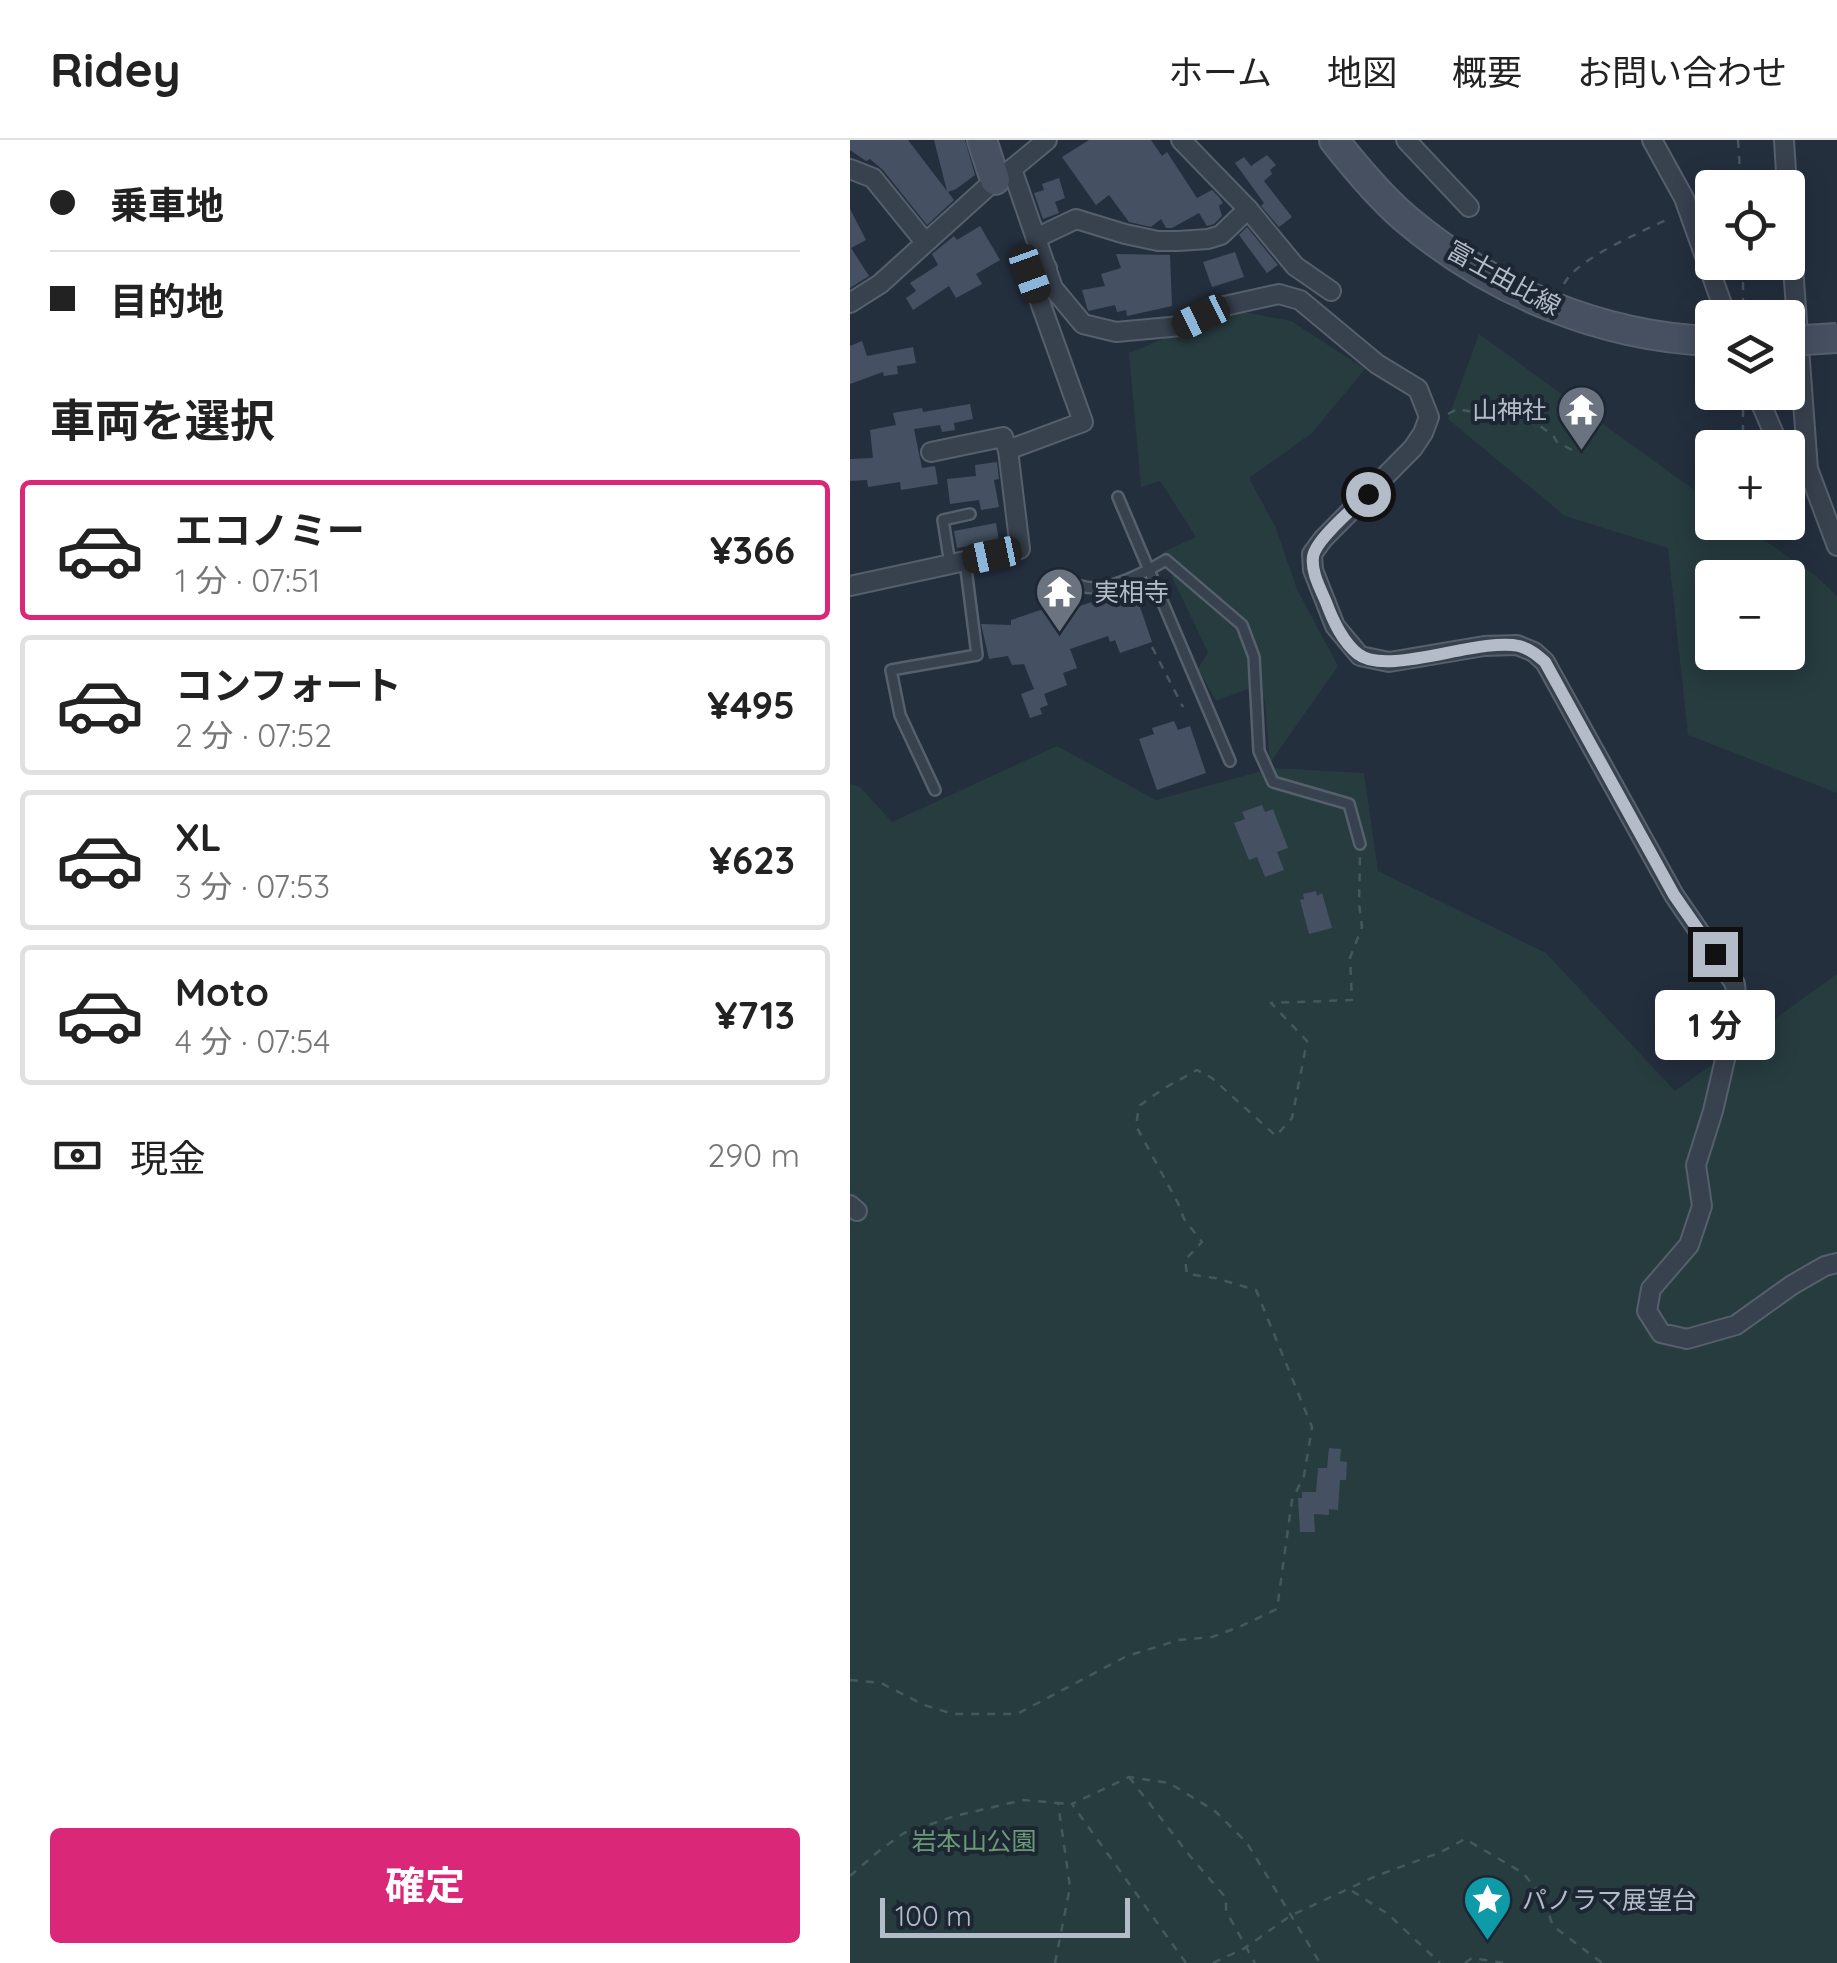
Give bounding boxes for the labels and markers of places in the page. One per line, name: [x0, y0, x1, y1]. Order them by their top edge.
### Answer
temple icon: 山神社: [1556, 384, 1608, 452]
place label: 山神社: [1472, 394, 1547, 425]
temple icon: 実相寺: [1033, 566, 1085, 634]
place label: 実相寺: [1094, 576, 1169, 607]
place icon: パノラマ展望台: [1461, 1874, 1513, 1942]
place label: パノラマ展望台: [1522, 1884, 1697, 1915]

